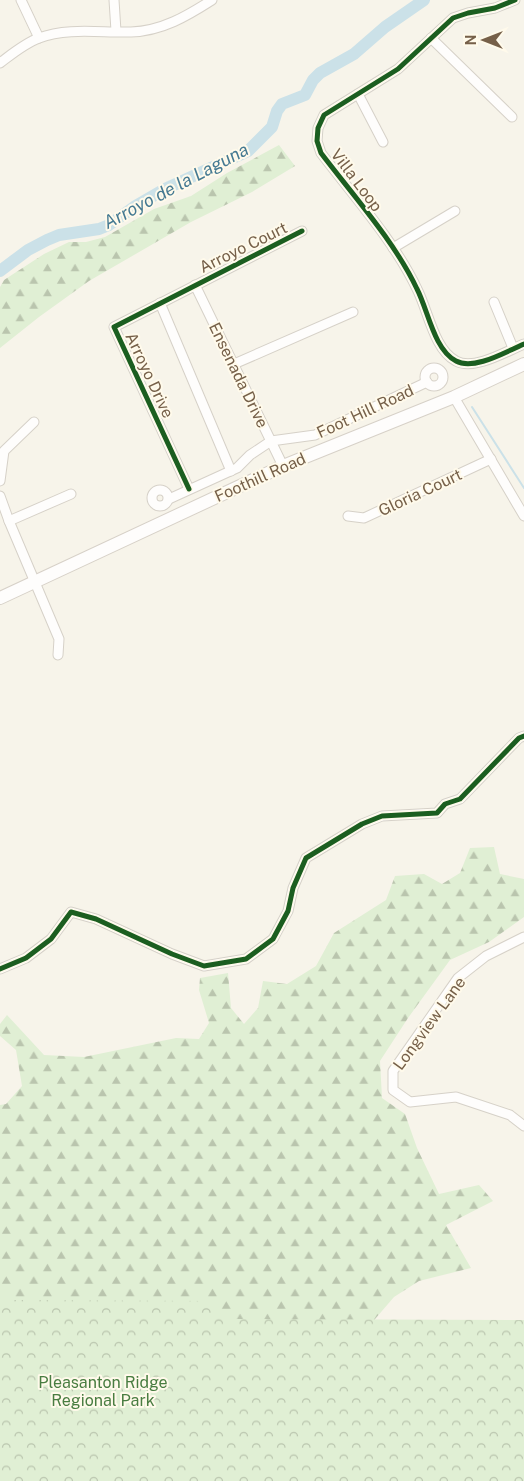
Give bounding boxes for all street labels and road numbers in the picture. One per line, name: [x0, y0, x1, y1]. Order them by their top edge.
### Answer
street label: Villa Loop: [327, 145, 386, 215]
street label: Arroyo Court: [196, 218, 290, 277]
street label: Ensenada Drive: [205, 320, 272, 431]
street label: Arroyo Drive: [121, 329, 178, 421]
street label: Foot Hill Road: [314, 381, 417, 442]
street label: Foothill Road: [212, 449, 309, 506]
street label: Gloria Court: [375, 465, 465, 520]
street label: Longview Lane: [389, 973, 470, 1074]

